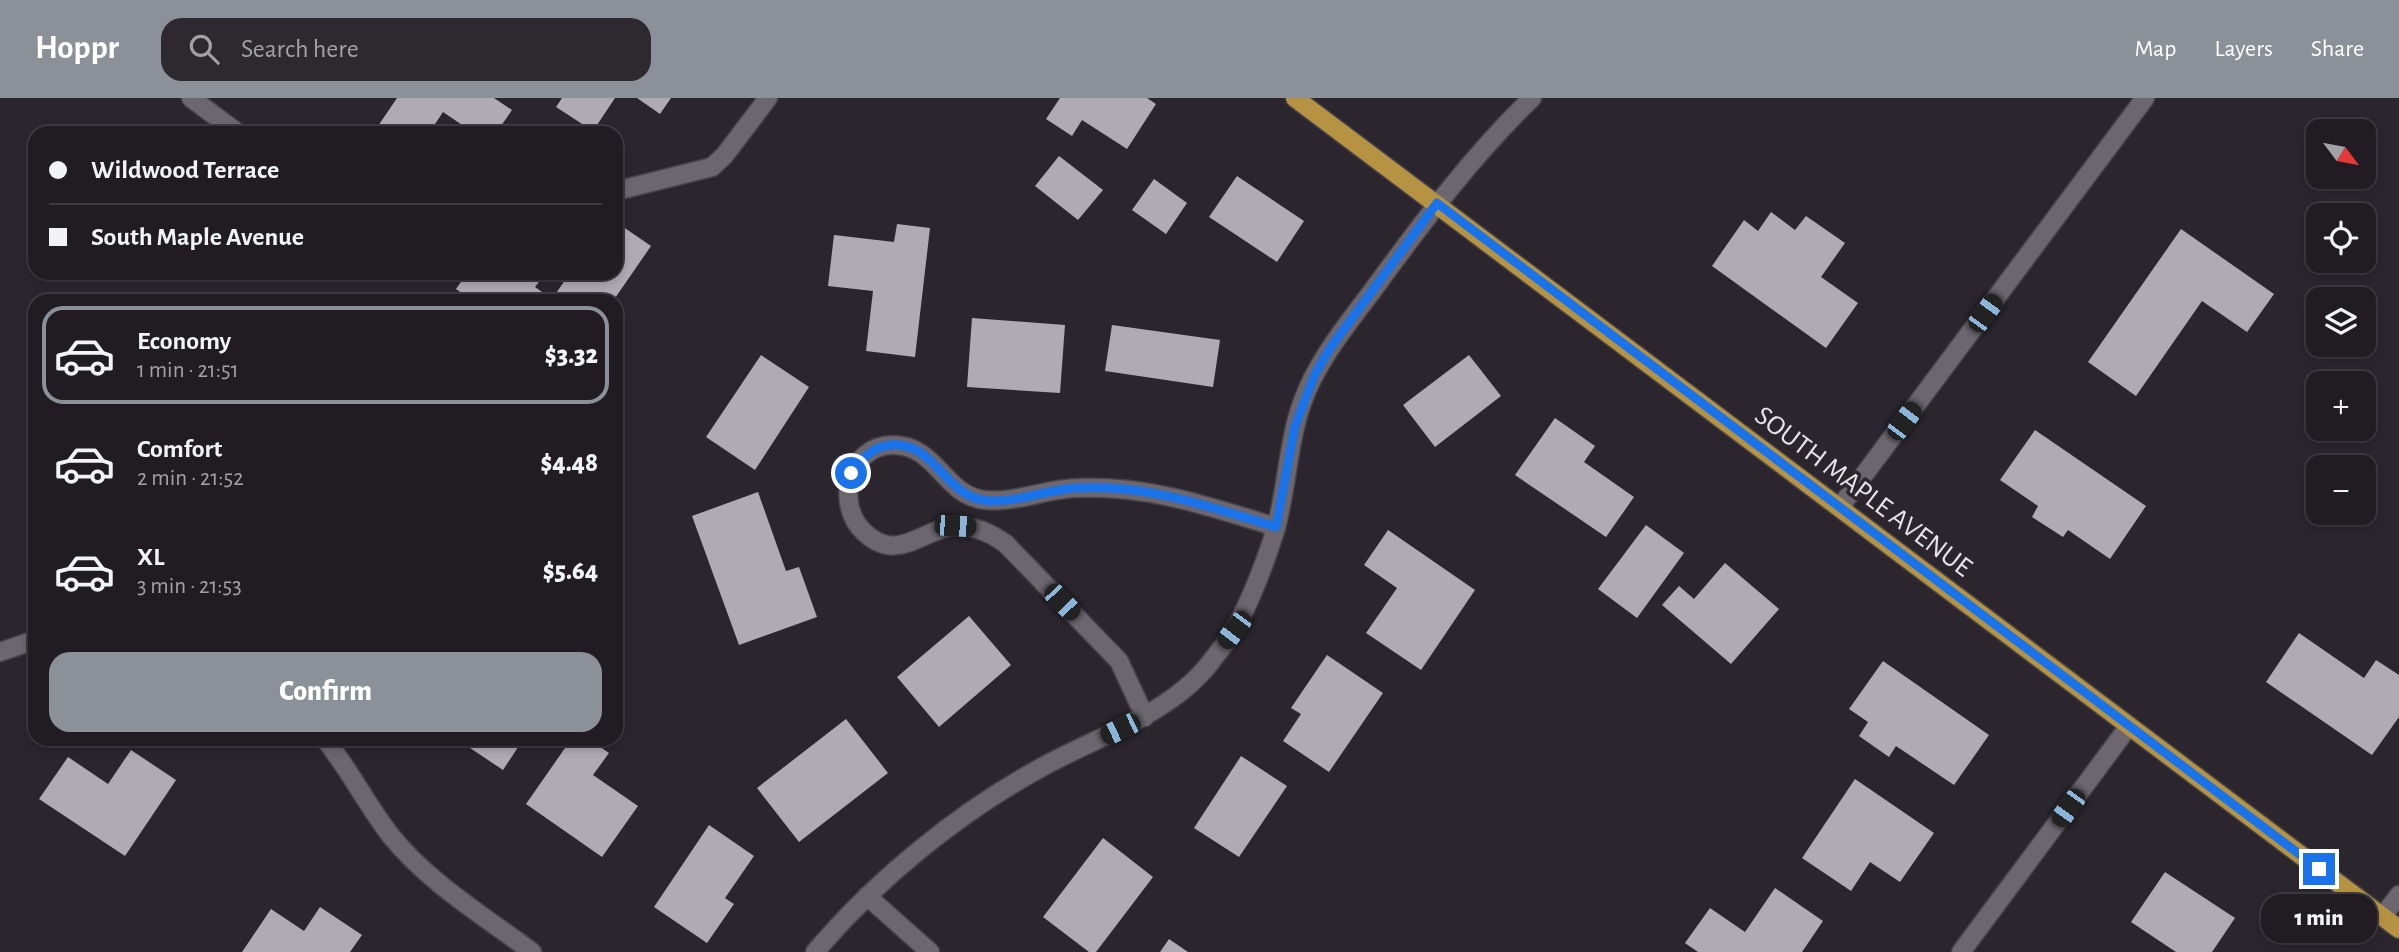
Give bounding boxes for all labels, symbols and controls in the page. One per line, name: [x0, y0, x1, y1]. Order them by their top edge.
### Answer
search box: [161, 18, 651, 81]
icon: search: [185, 30, 223, 68]
text: Hoppr: [35, 32, 119, 65]
text: Search here: [241, 36, 359, 62]
text: Map: [2134, 37, 2176, 61]
text: Layers: [2214, 37, 2273, 61]
text: Share: [2311, 37, 2364, 61]
north arrow: [2306, 119, 2376, 189]
map controls: [2306, 119, 2376, 525]
text: Wildwood Terrace: [91, 157, 279, 183]
button: locate: [2306, 203, 2376, 273]
text: South Maple Avenue: [91, 224, 304, 250]
button: layers: [2306, 287, 2376, 357]
car: [1965, 290, 2006, 336]
icon: car: [53, 324, 116, 387]
text: Economy: [137, 328, 231, 354]
text: $3.32: [545, 342, 598, 368]
text: 1 min · 21:51: [137, 359, 239, 382]
button: +: [2306, 371, 2376, 441]
car: [1883, 398, 1926, 444]
street label: SOUTH MAPLE AVENUE: [1749, 401, 1977, 583]
icon: car: [53, 432, 116, 495]
text: Comfort: [137, 436, 222, 462]
text: $4.48: [540, 450, 598, 476]
button: −: [2306, 455, 2376, 525]
route start: [835, 457, 867, 489]
text: 2 min · 21:52: [137, 467, 244, 490]
car: [934, 514, 977, 538]
icon: car: [53, 540, 116, 603]
text: XL: [137, 544, 164, 570]
text: $5.64: [543, 558, 598, 584]
text: 3 min · 21:53: [137, 575, 242, 598]
car: [1040, 580, 1085, 624]
car: [1213, 607, 1256, 653]
button: Confirm: [49, 652, 602, 732]
car: [1097, 710, 1144, 748]
car: [2048, 785, 2089, 831]
route end: [2303, 853, 2335, 885]
callout: 1 min: [2261, 894, 2377, 942]
text: 1 min: [2295, 907, 2343, 930]

